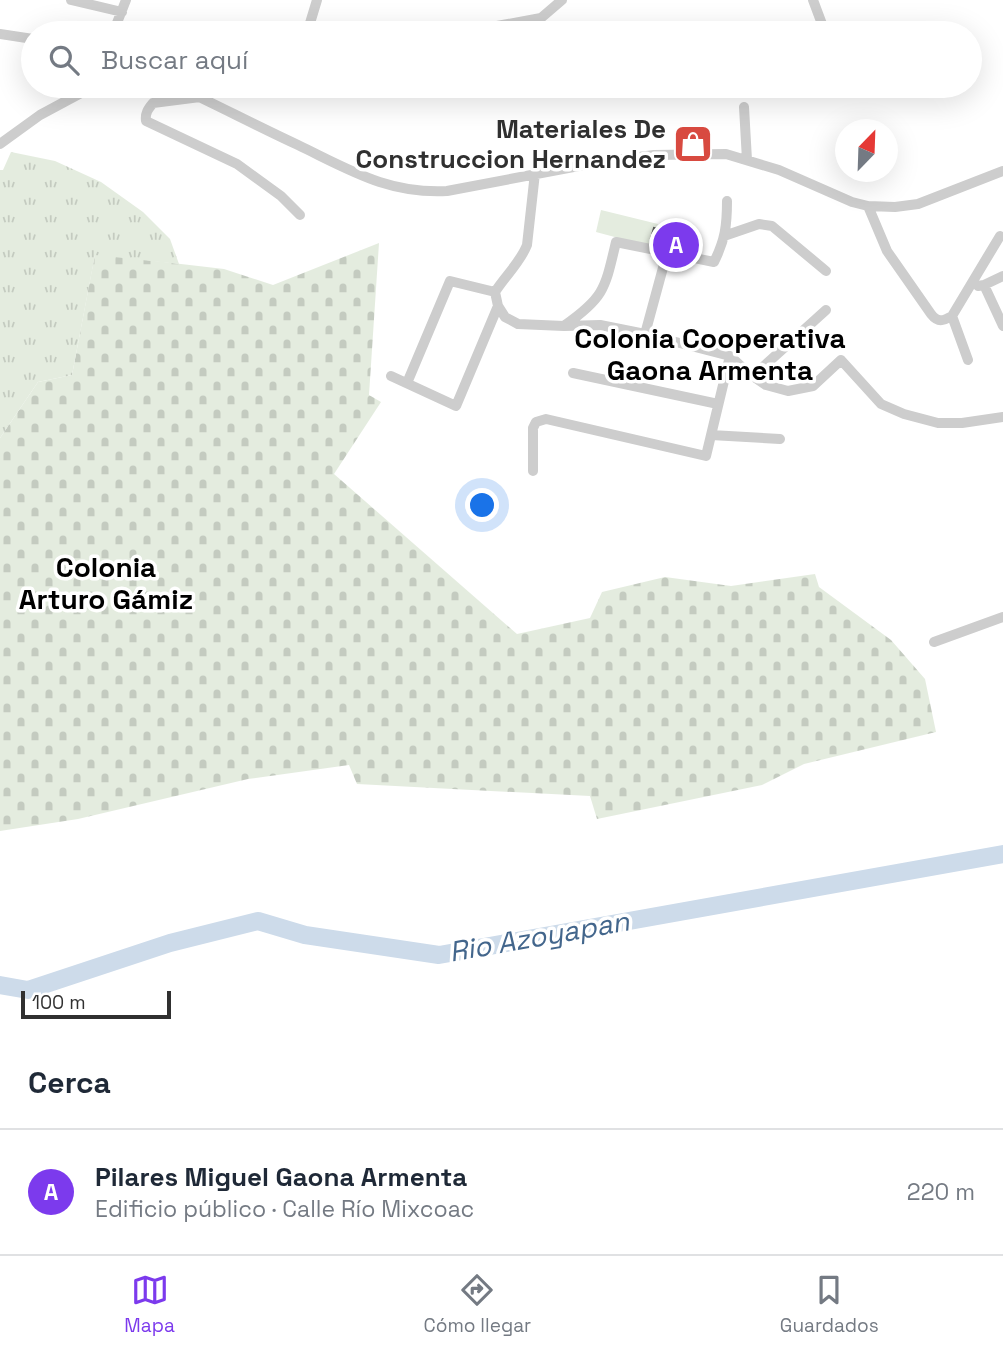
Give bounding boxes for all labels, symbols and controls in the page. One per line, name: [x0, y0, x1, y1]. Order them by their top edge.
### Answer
search box: [21, 21, 982, 98]
icon: search: [45, 41, 83, 79]
text: Buscar aquí: [101, 43, 248, 77]
place label: Materiales De Construccion Hernandez: [356, 112, 666, 176]
north arrow: [835, 119, 898, 182]
shop icon: Materiales De Construccion Hernandez: [672, 123, 714, 165]
pin: A: [653, 219, 699, 271]
district label: Colonia Cooperativa Gaona Armenta: [574, 320, 846, 388]
your location: [465, 488, 499, 522]
district label: Colonia Arturo Gámiz: [19, 549, 193, 617]
water label: Rio Azoyapan: [446, 902, 633, 970]
scale bar: [21, 988, 172, 1020]
text: 100 m: [32, 990, 86, 1015]
text: Cerca: [28, 1063, 111, 1102]
text: Pilares Miguel Gaona Armenta: [95, 1160, 467, 1194]
text: A: [44, 1177, 58, 1207]
text: 220 m: [907, 1177, 975, 1207]
text: Edificio público · Calle Río Mixcoac: [95, 1194, 474, 1224]
tab: Mapa: [124, 1271, 175, 1338]
tab: Cómo llegar: [423, 1271, 531, 1338]
tab: Guardados: [780, 1271, 879, 1338]

